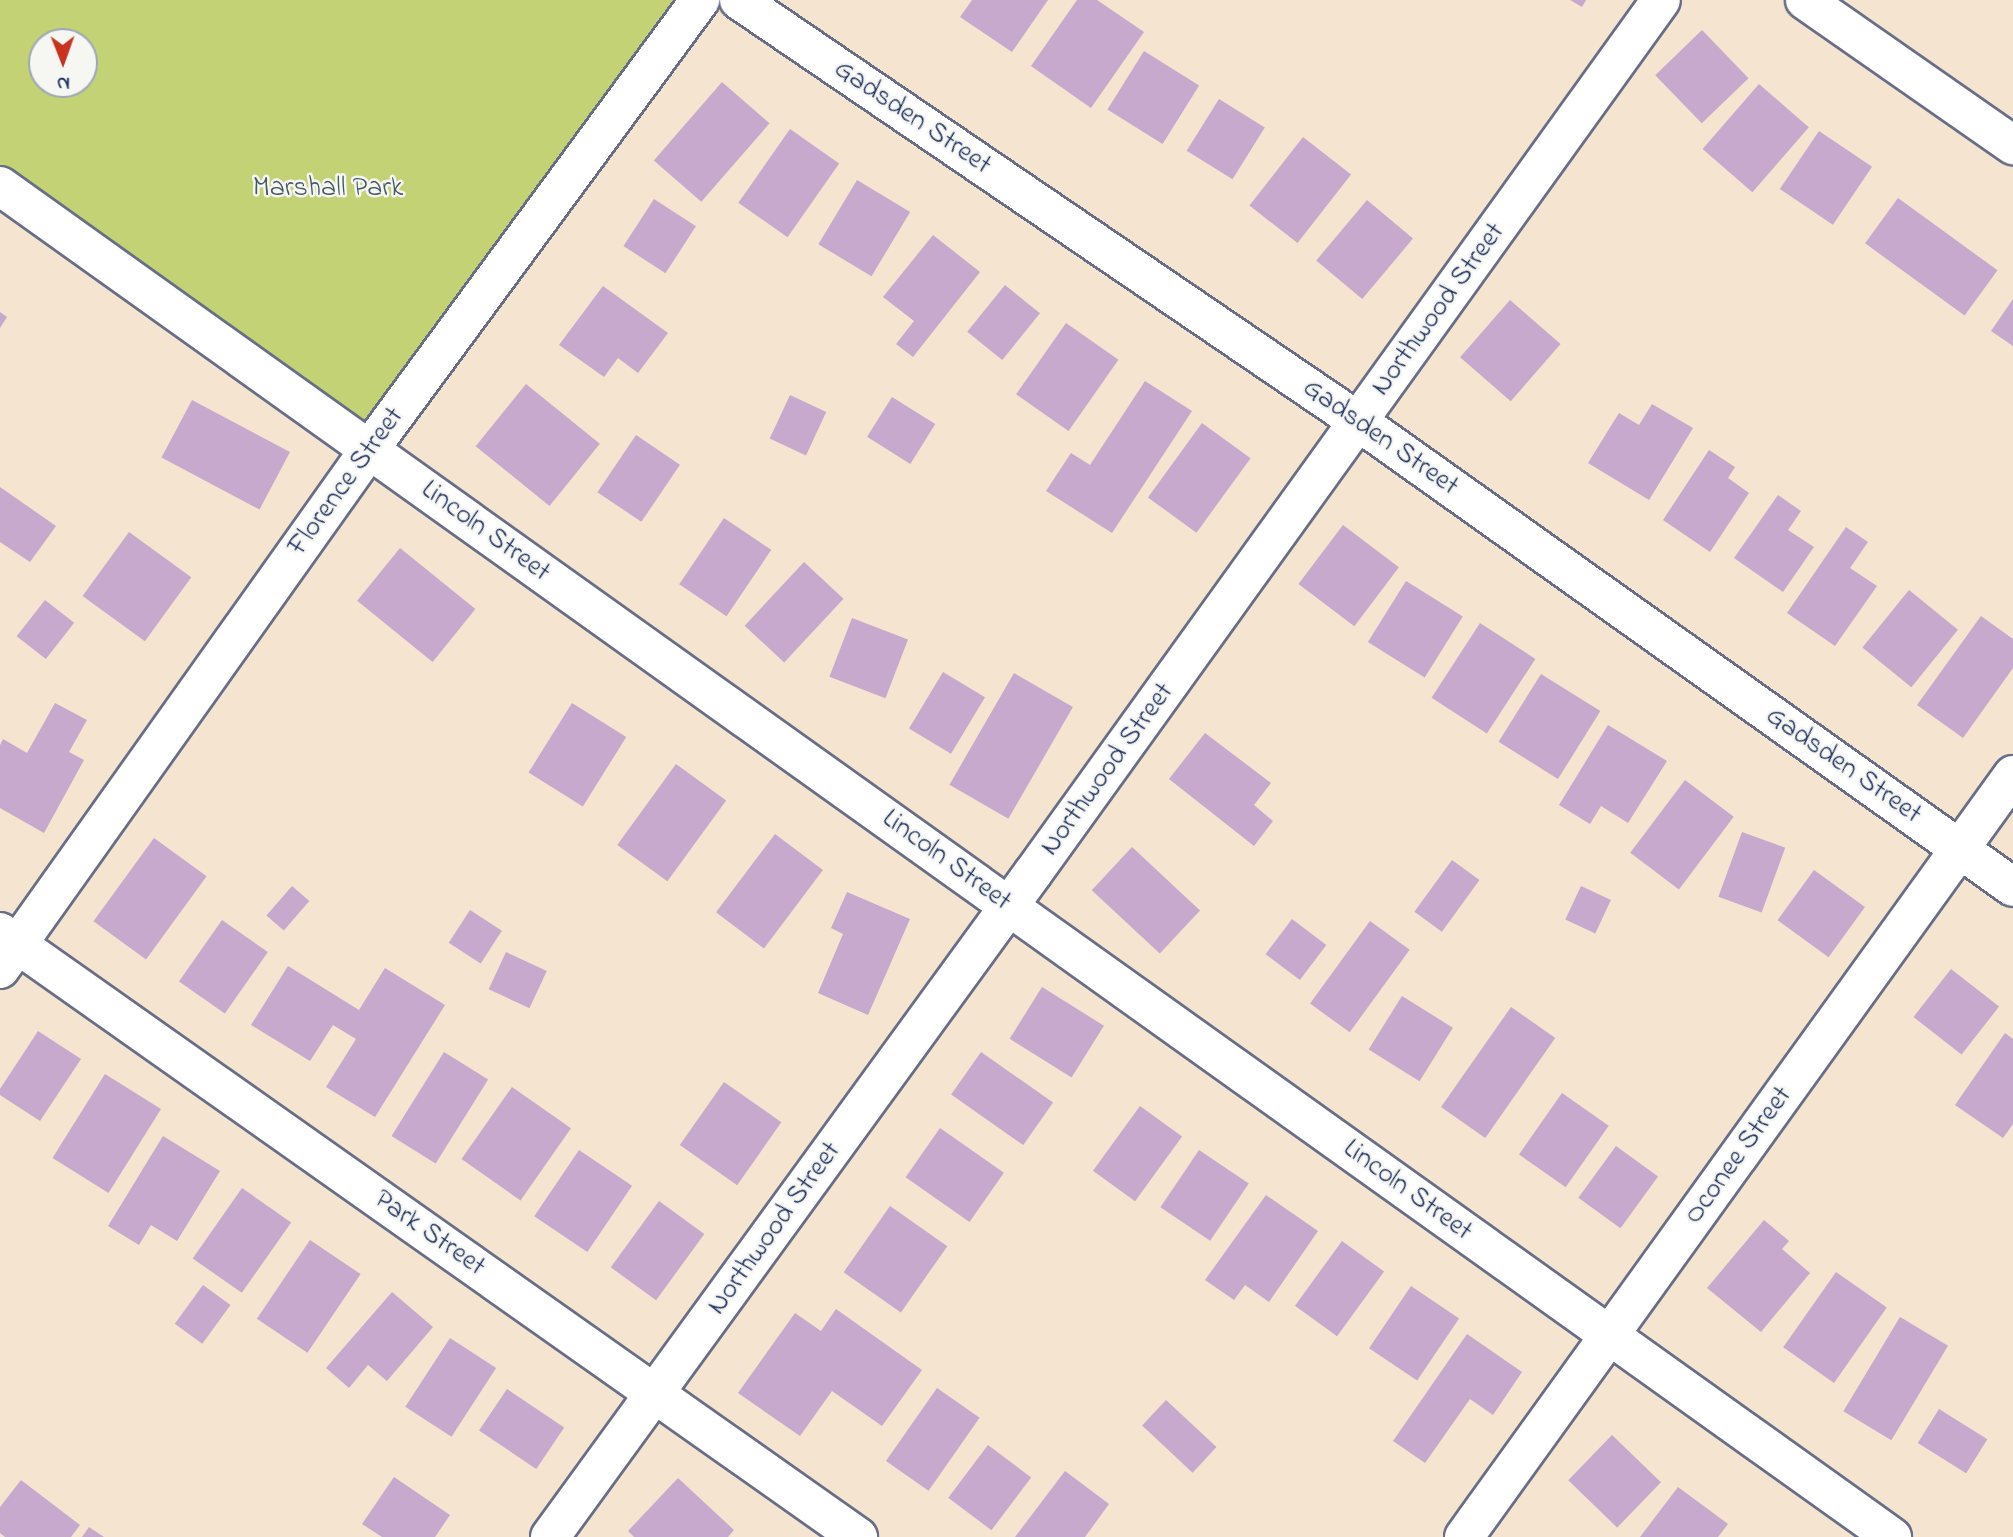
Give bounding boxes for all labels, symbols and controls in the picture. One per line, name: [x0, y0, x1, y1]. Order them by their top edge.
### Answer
north arrow: [28, 28, 98, 98]
street label: Gadsden Street: [827, 53, 997, 183]
text: N: [57, 69, 70, 96]
park label: Marshall Park: [253, 172, 403, 206]
street label: Northwood Street: [1365, 217, 1513, 403]
street label: Gadsden Street: [1296, 372, 1464, 504]
street label: Florence Street: [282, 401, 412, 563]
street label: Lincoln Street: [414, 474, 556, 590]
street label: Northwood Street: [1034, 677, 1182, 863]
street label: Gadsden Street: [1759, 700, 1927, 832]
street label: Lincoln Street: [875, 803, 1017, 919]
street label: Oconee Street: [1678, 1081, 1800, 1231]
street label: Lincoln Street: [1336, 1133, 1478, 1249]
street label: Northwood Street: [701, 1136, 849, 1322]
street label: Park Street: [367, 1183, 491, 1285]

